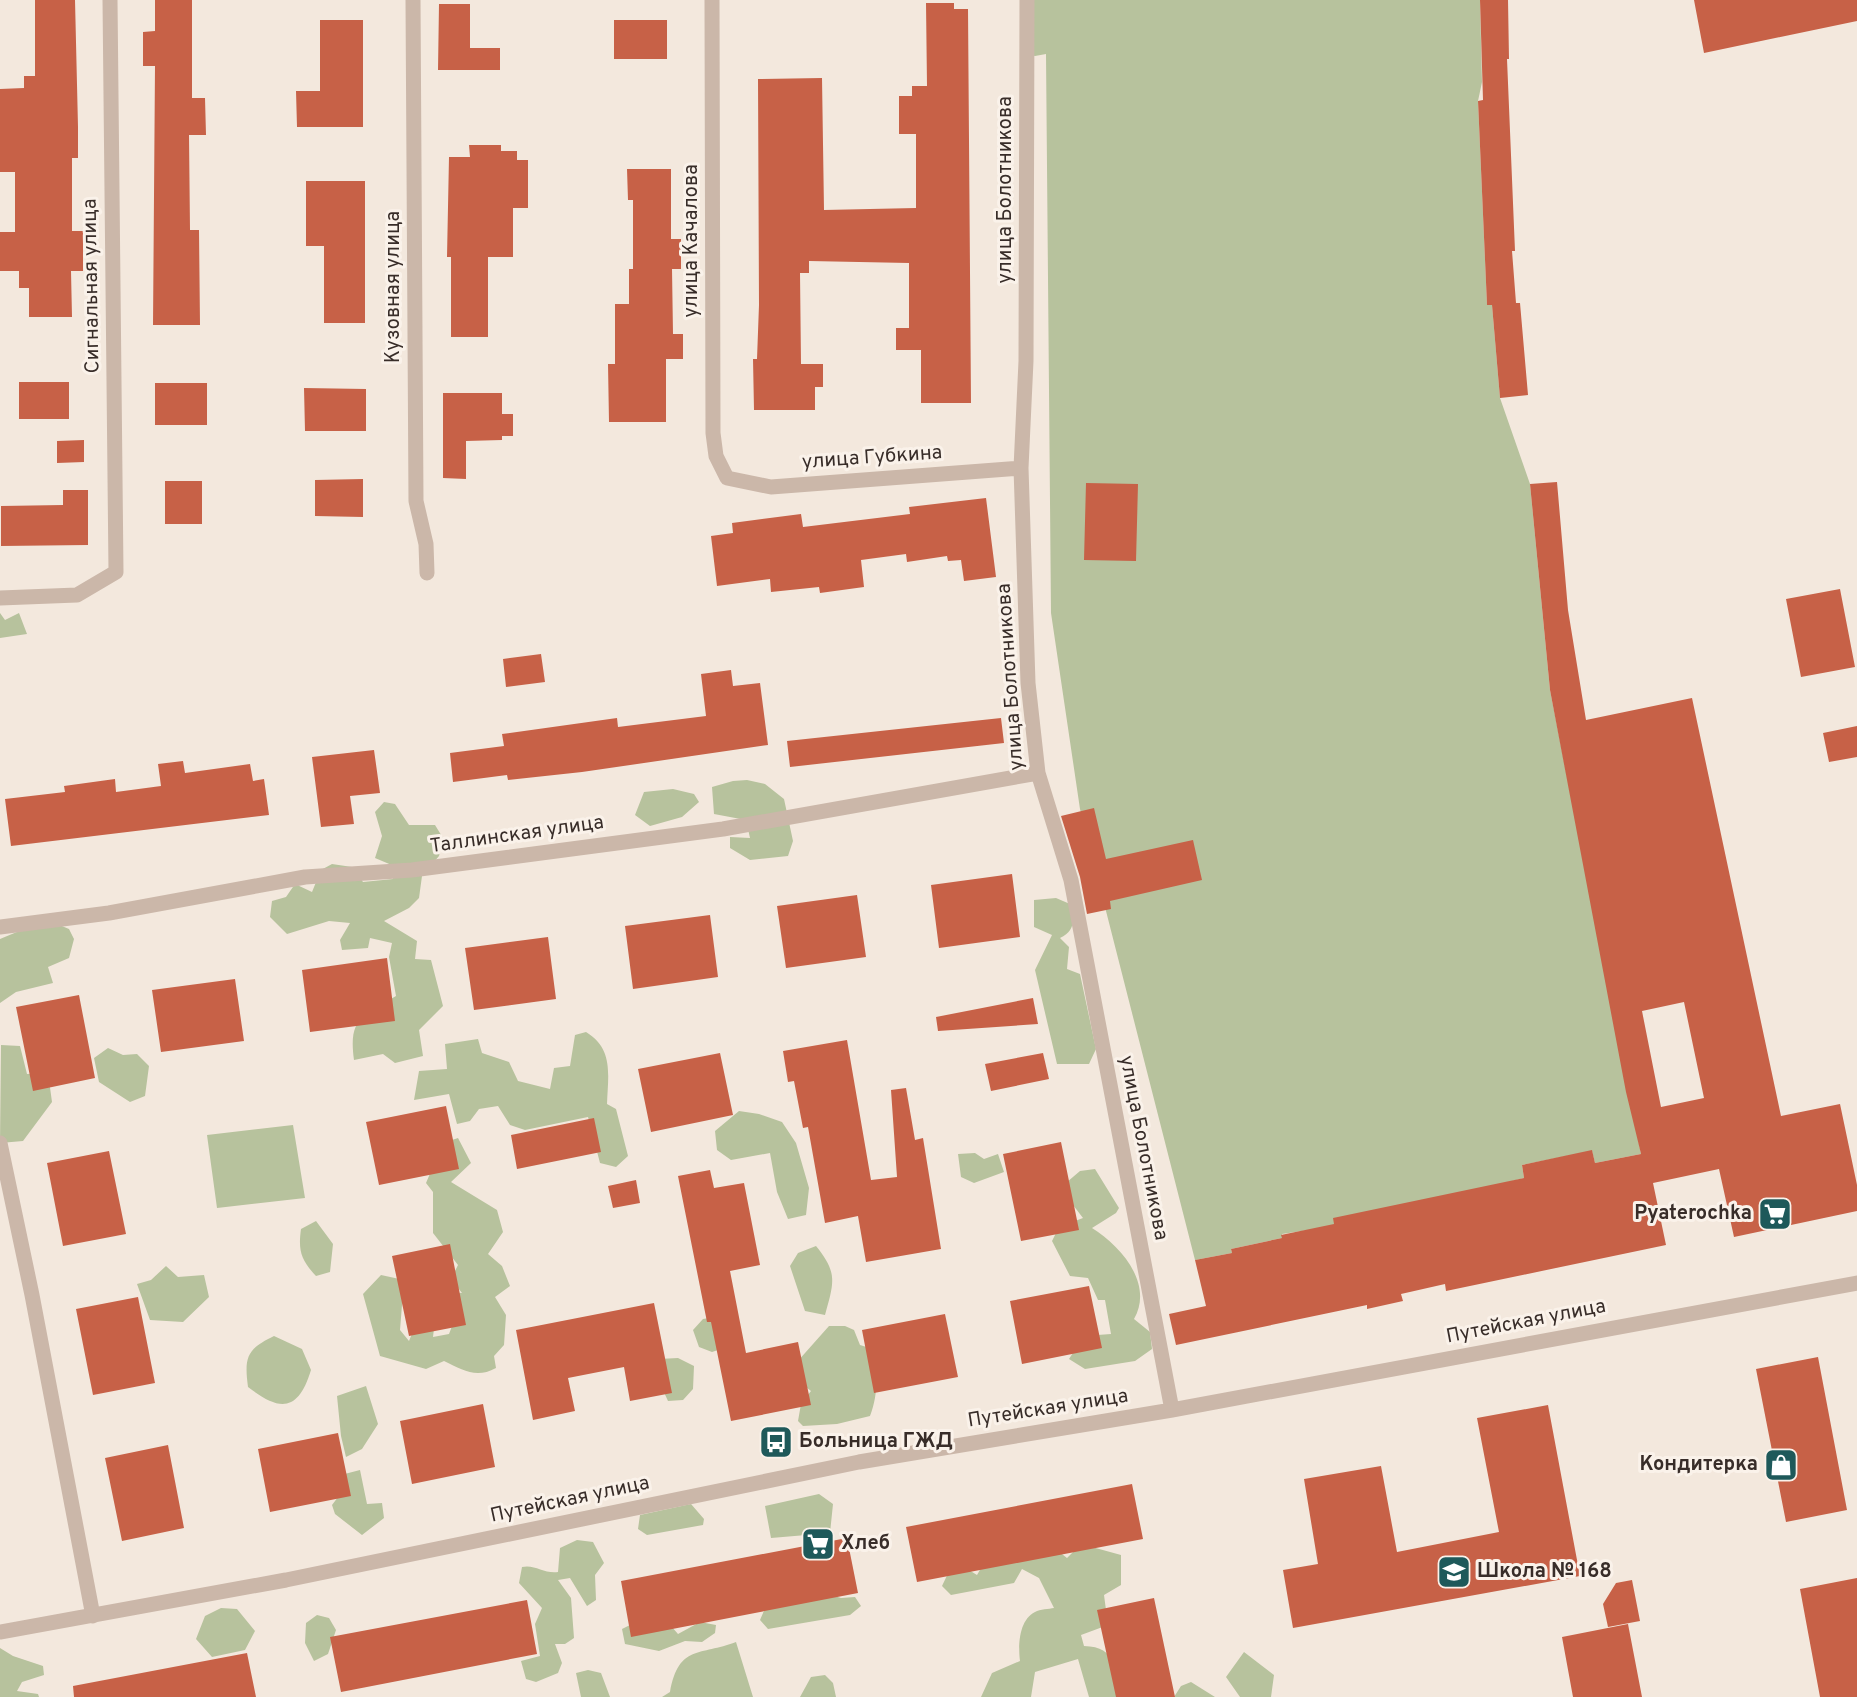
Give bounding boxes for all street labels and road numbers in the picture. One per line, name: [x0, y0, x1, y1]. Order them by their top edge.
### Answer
street label: улица Болотникова: [993, 96, 1019, 284]
street label: улица Качалова: [679, 164, 705, 318]
street label: Сигнальная улица: [77, 198, 107, 374]
street label: Кузовная улица: [381, 211, 407, 363]
street label: улица Губкина: [801, 440, 943, 476]
street label: улица Болотникова: [991, 583, 1031, 771]
street label: Таллинская улица: [428, 810, 606, 860]
street label: улица Болотникова: [1112, 1053, 1174, 1243]
street label: Путейская улица: [1444, 1294, 1608, 1350]
street label: Путейская улица: [966, 1383, 1130, 1435]
street label: Путейская улица: [488, 1470, 652, 1530]

